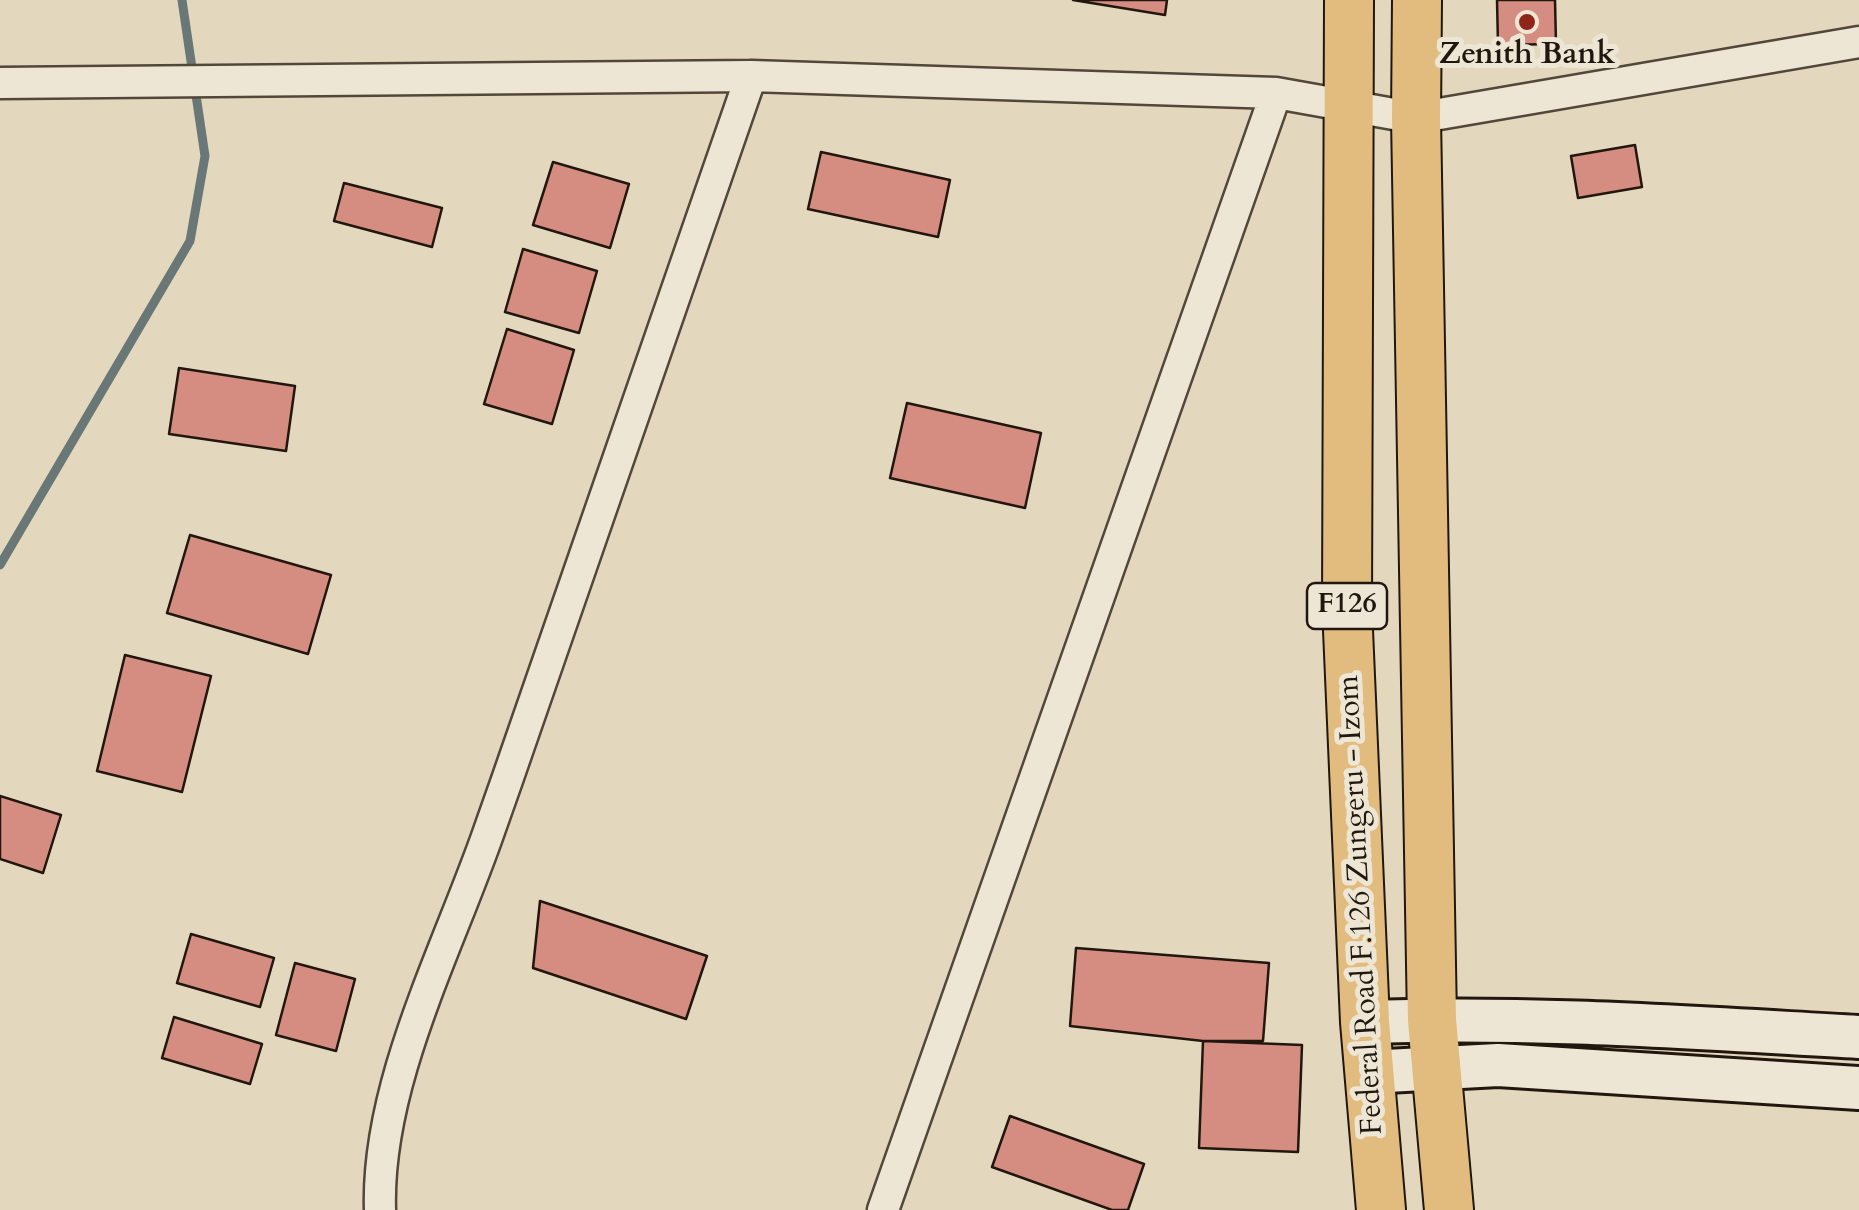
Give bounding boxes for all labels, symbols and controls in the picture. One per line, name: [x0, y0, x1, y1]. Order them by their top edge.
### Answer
marker: Zenith Bank: [1516, 11, 1538, 33]
place label: Zenith Bank: [1439, 38, 1615, 74]
road number: F126: [1307, 583, 1387, 629]
street label: Federal Road F.126 Zungeru - Izom: [1332, 674, 1392, 1136]

